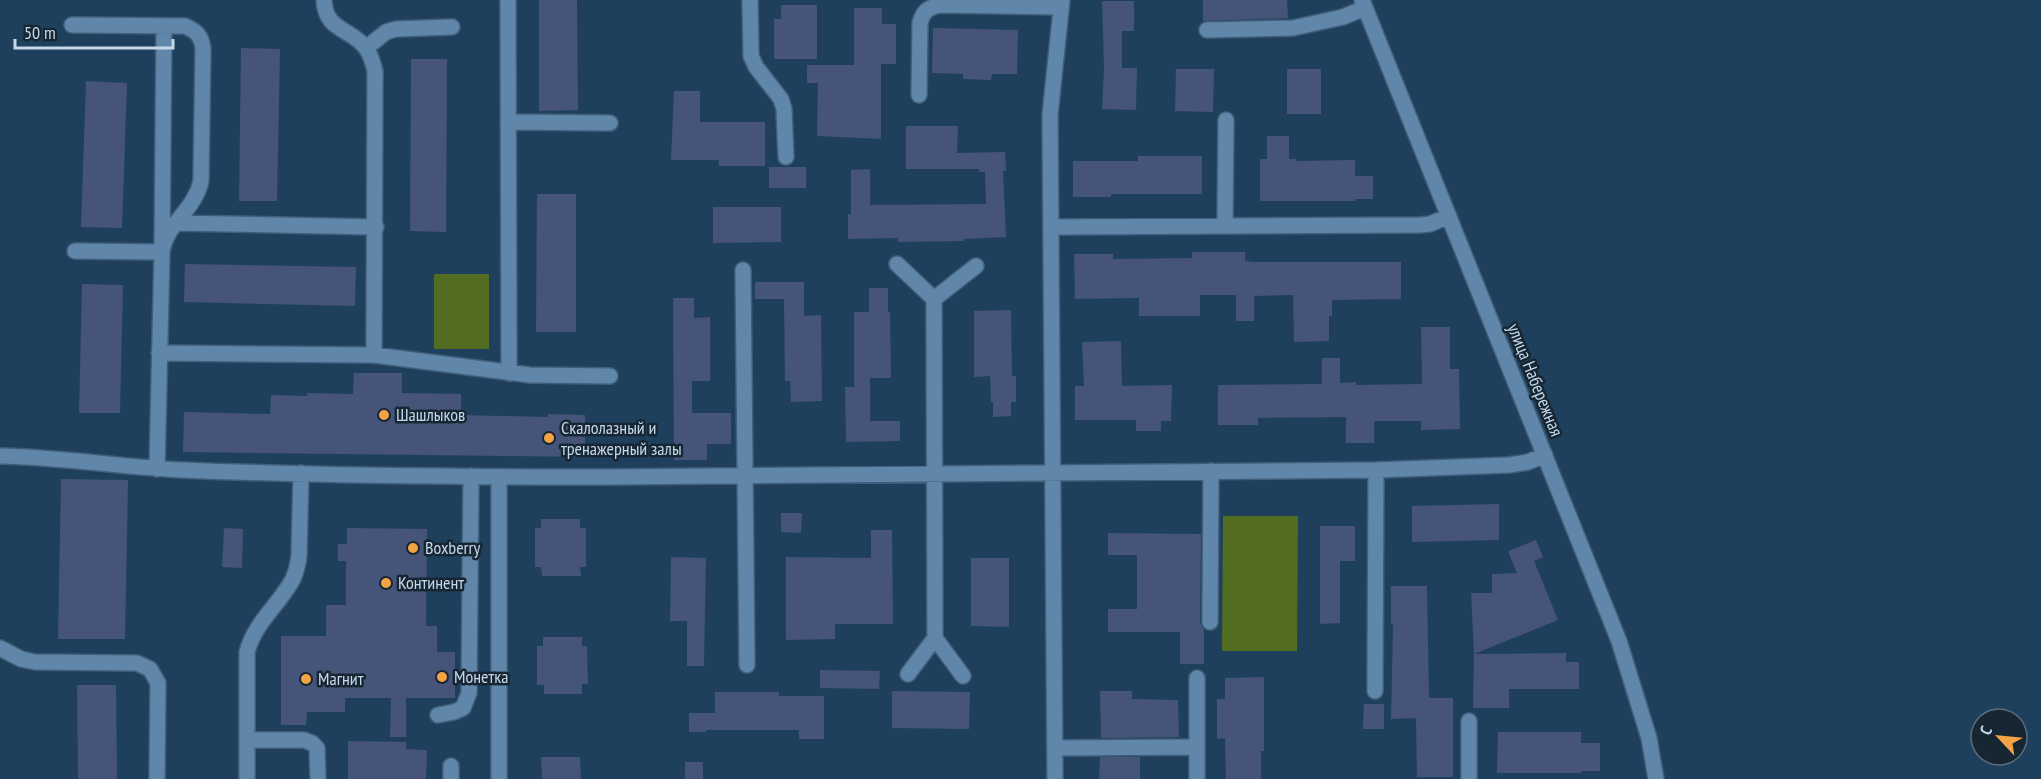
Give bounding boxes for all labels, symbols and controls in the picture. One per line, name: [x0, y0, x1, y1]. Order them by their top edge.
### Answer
scale bar: [15, 12, 172, 50]
text: 50 m: [24, 21, 56, 44]
street label: улица Набережная: [1502, 320, 1569, 440]
place label: Шашлыков: [396, 403, 465, 426]
marker: Шашлыков: [377, 408, 391, 422]
place label: Скалолазный и тренажерный залы: [561, 416, 682, 460]
marker: Скалолазный и тренажерный залы: [542, 431, 556, 445]
place label: Boxberry: [425, 536, 480, 559]
marker: Boxberry: [406, 541, 420, 555]
place label: Континент: [398, 571, 464, 594]
marker: Континент: [379, 576, 393, 590]
place label: Монетка: [454, 665, 508, 688]
place label: Магнит: [318, 667, 364, 690]
marker: Монетка: [435, 670, 449, 684]
marker: Магнит: [299, 672, 313, 686]
north arrow: [1969, 707, 2029, 767]
text: С: [1975, 722, 1996, 738]

